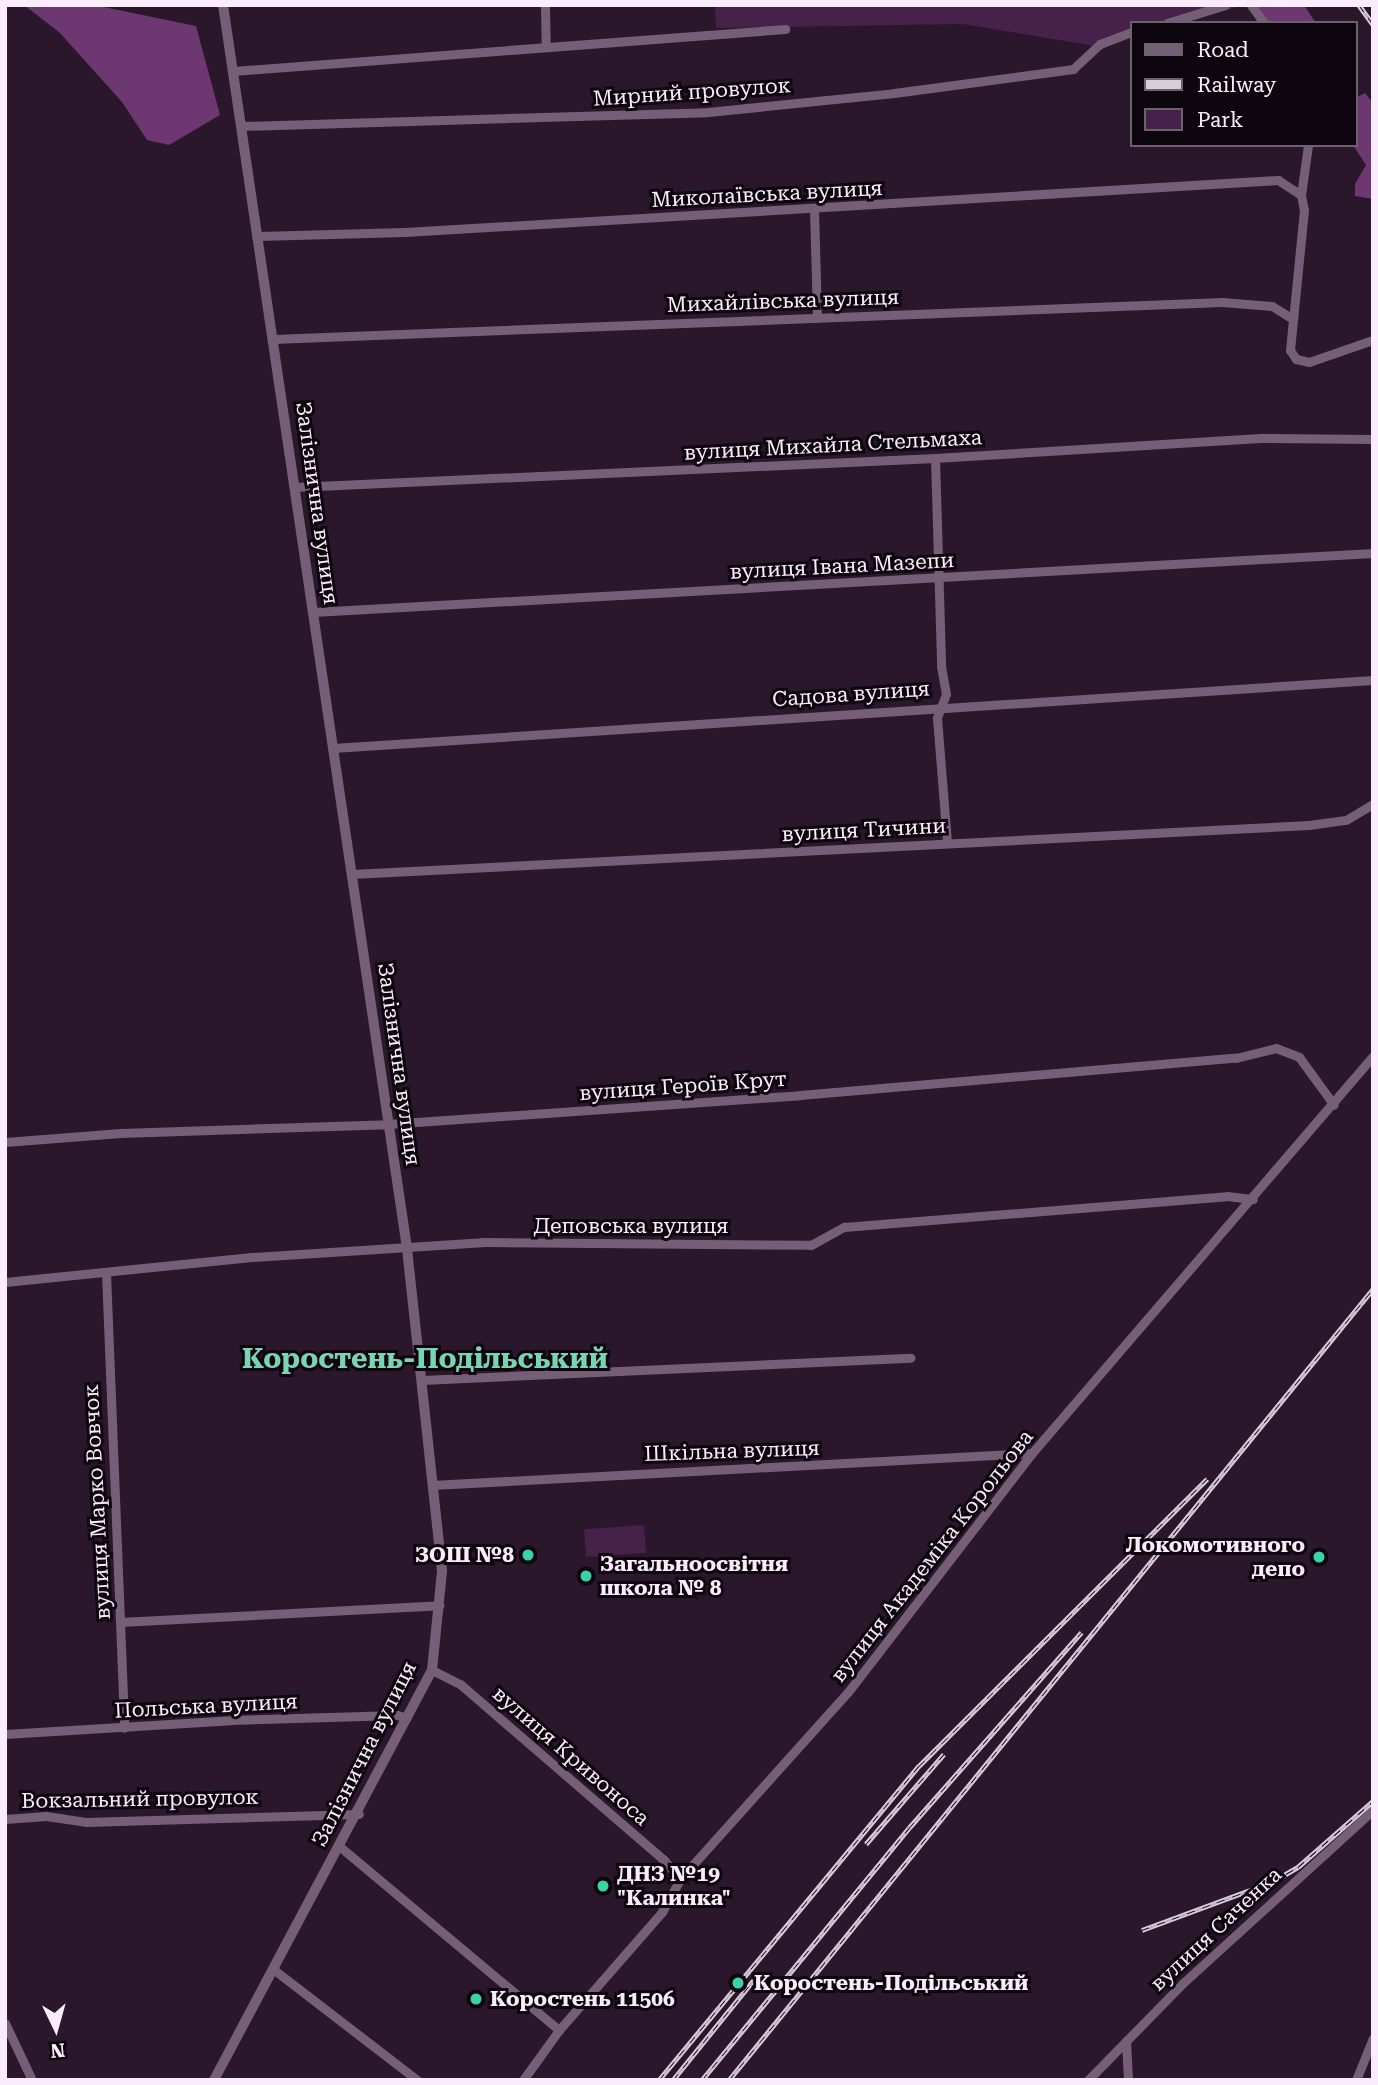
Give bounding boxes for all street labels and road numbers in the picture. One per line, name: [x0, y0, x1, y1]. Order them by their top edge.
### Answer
street label: Мирний провулок: [592, 73, 792, 111]
street label: Миколаївська вулиця: [651, 175, 883, 213]
street label: Михайлівська вулиця: [666, 284, 900, 318]
street label: Залізнична вулиця: [290, 400, 344, 606]
street label: вулиця Михайла Стельмаха: [683, 425, 983, 465]
street label: вулиця Івана Мазепи: [729, 548, 955, 584]
street label: Садова вулиця: [771, 676, 931, 712]
street label: вулиця Тичини: [781, 813, 947, 847]
street label: Залізнична вулиця: [372, 961, 426, 1167]
street label: вулиця Героїв Крут: [578, 1066, 788, 1106]
street label: Деповська вулиця: [533, 1213, 729, 1239]
street label: вулиця Марко Вовчок: [78, 1384, 116, 1620]
street label: вулиця Академіка Корольова: [826, 1425, 1038, 1687]
street label: Шкільна вулиця: [644, 1435, 820, 1467]
street label: Залізнична вулиця: [306, 1657, 422, 1851]
street label: вулиця Кривоноса: [488, 1681, 654, 1831]
street label: Польська вулиця: [114, 1689, 298, 1723]
street label: Вокзальний провулок: [21, 1784, 259, 1814]
street label: вулиця Саченка: [1145, 1862, 1287, 1996]

